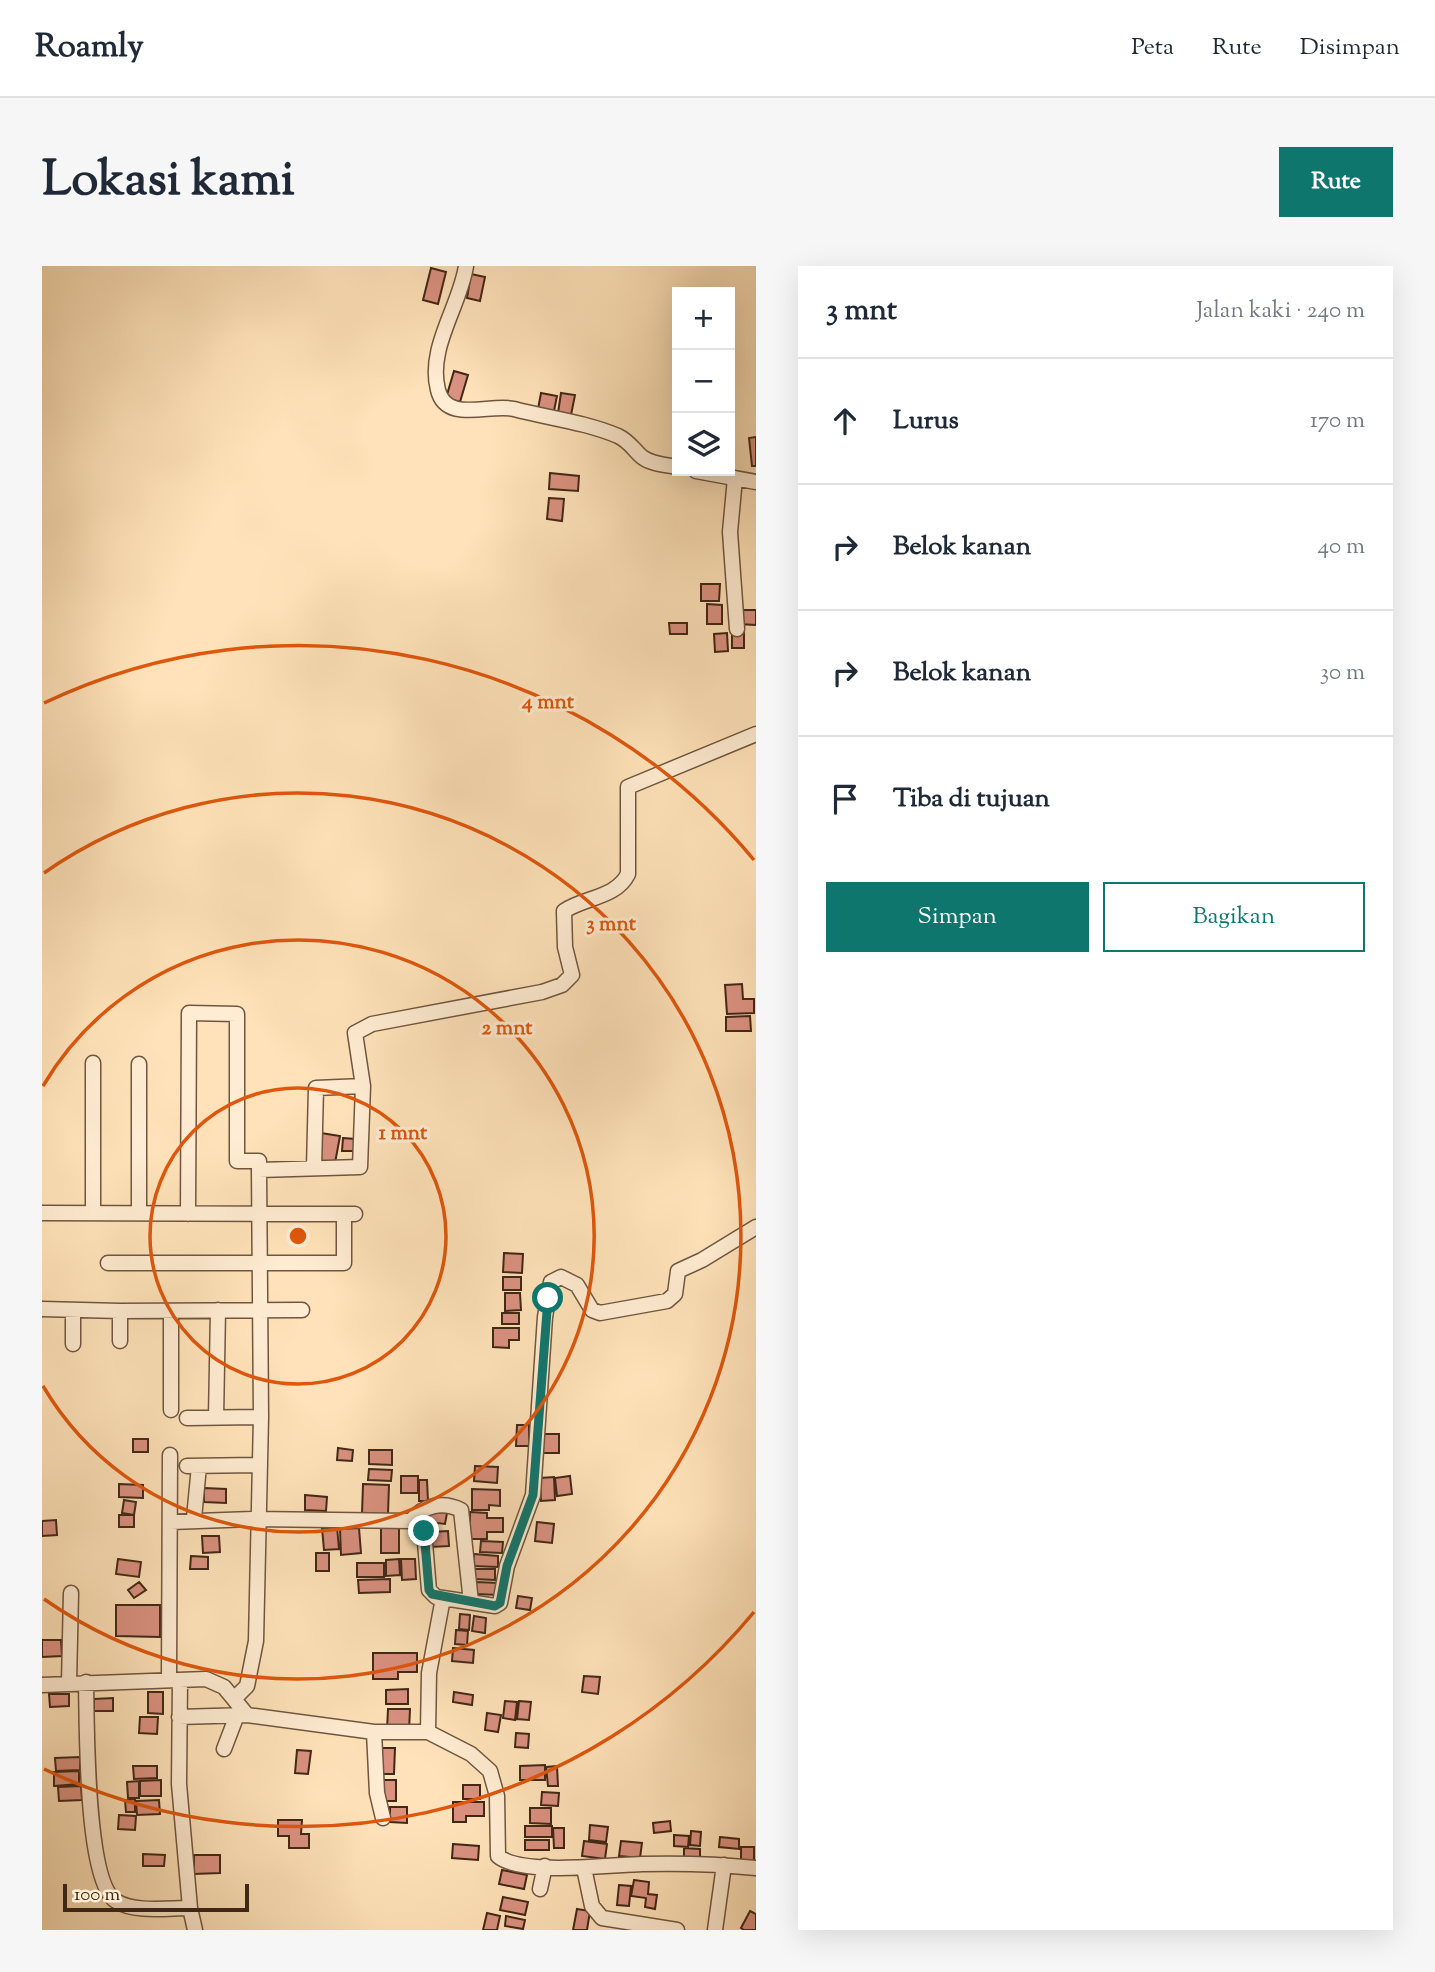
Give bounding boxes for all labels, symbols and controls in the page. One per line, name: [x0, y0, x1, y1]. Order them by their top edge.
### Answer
text: Roamly: [35, 24, 144, 72]
text: Peta: [1131, 31, 1174, 65]
text: Rute: [1212, 31, 1262, 65]
text: Disimpan: [1300, 31, 1400, 65]
text: Lokasi kami: [42, 147, 295, 217]
button: Rute: [1279, 147, 1393, 217]
map controls: [672, 287, 735, 476]
button: +: [672, 287, 735, 350]
text: 3 mnt: [826, 290, 897, 333]
text: Jalan kaki · 240 m: [1196, 295, 1365, 328]
button: −: [672, 350, 735, 413]
icon: ahead: [826, 402, 864, 440]
text: Lurus: [893, 403, 959, 440]
text: 170 m: [1310, 405, 1365, 438]
button: layers: [672, 413, 735, 476]
icon: right: [826, 528, 864, 566]
text: Belok kanan: [893, 529, 1031, 566]
text: 40 m: [1318, 531, 1365, 564]
icon: right: [826, 654, 864, 692]
text: Belok kanan: [893, 655, 1031, 692]
text: 30 m: [1320, 657, 1365, 690]
text: 4 mnt: [521, 688, 575, 718]
icon: arrive: [826, 780, 864, 818]
text: Tiba di tujuan: [893, 781, 1050, 818]
button: Simpan: [826, 882, 1089, 952]
button: Bagikan: [1103, 882, 1365, 952]
text: 3 mnt: [586, 910, 637, 940]
text: 2 mnt: [481, 1014, 533, 1044]
text: 1 mnt: [379, 1119, 428, 1149]
centre of rings: [286, 1224, 310, 1248]
route start: [532, 1282, 563, 1313]
route end: [408, 1515, 439, 1546]
scale bar: [63, 1881, 248, 1913]
text: 100 m: [74, 1882, 120, 1909]

